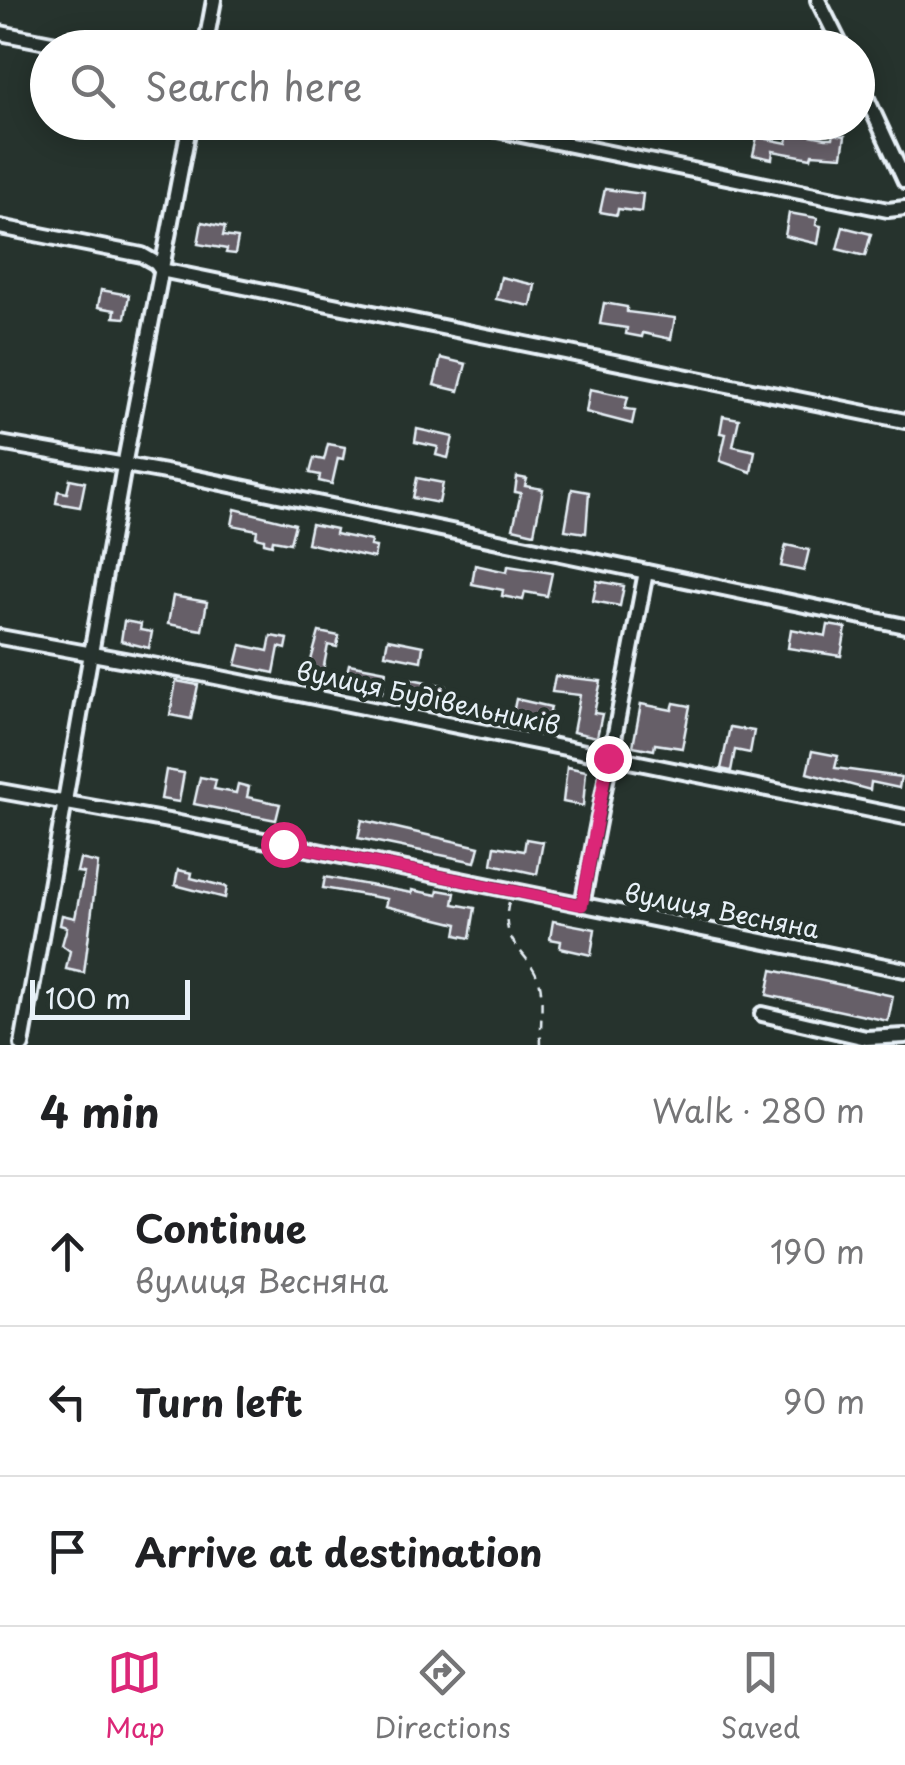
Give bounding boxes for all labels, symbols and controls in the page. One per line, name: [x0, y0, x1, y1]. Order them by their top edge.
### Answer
search box: [30, 30, 875, 140]
text: Search here: [145, 57, 362, 114]
icon: search: [65, 58, 120, 113]
street label: вулиця Будівельників: [293, 651, 563, 743]
route end: [586, 736, 632, 782]
route start: [261, 822, 307, 868]
street label: вулиця Весняна: [621, 872, 823, 948]
scale bar: [30, 975, 190, 1020]
text: 100 m: [45, 976, 131, 1019]
text: 4 min: [40, 1079, 160, 1142]
text: Walk · 280 m: [652, 1086, 865, 1134]
text: Continue: [135, 1199, 306, 1256]
icon: ahead: [40, 1224, 95, 1279]
text: 190 m: [770, 1227, 865, 1275]
text: вулиця Весняна: [135, 1256, 388, 1304]
text: Turn left: [135, 1373, 303, 1430]
icon: left: [40, 1374, 95, 1429]
text: 90 m: [783, 1377, 865, 1425]
text: Arrive at destination: [135, 1523, 543, 1580]
icon: arrive: [40, 1524, 95, 1579]
tab: Map: [105, 1645, 165, 1748]
tab: Directions: [375, 1645, 511, 1748]
tab: Saved: [721, 1645, 800, 1748]

